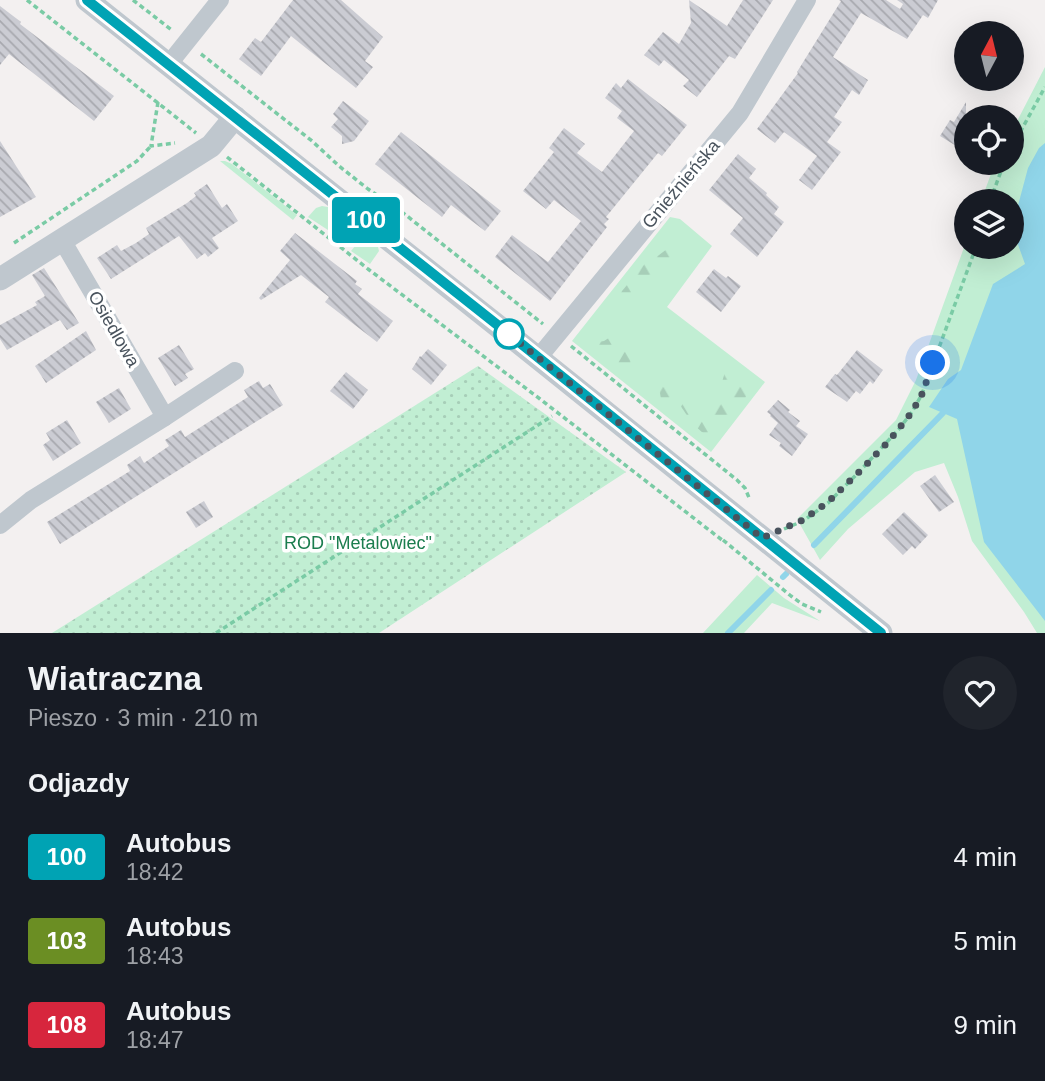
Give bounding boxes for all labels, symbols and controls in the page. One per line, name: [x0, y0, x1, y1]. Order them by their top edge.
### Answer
north arrow: [954, 21, 1024, 91]
map controls: [954, 21, 1024, 259]
button: locate: [954, 105, 1024, 175]
street label: Gnieźnieńska: [638, 135, 724, 232]
button: layers: [954, 189, 1024, 259]
line badge: 100: [326, 197, 406, 243]
text: 100: [346, 206, 386, 233]
street label: Osiedlowa: [84, 288, 144, 371]
unlabelled marker: [494, 319, 524, 349]
your location: [915, 345, 950, 380]
park label: ROD "Metalowiec": [284, 533, 432, 553]
button: heart: [943, 656, 1017, 730]
text: Wiatraczna: [28, 660, 202, 697]
text: Pieszo · 3 min · 210 m: [28, 705, 258, 731]
text: Odjazdy: [28, 768, 129, 798]
text: Autobus: [126, 828, 231, 858]
text: 4 min: [953, 842, 1017, 872]
text: 100: [46, 843, 87, 870]
text: 18:42: [126, 859, 184, 885]
text: Autobus: [126, 912, 231, 942]
text: 5 min: [953, 926, 1017, 956]
text: 103: [46, 927, 87, 954]
text: 18:43: [126, 943, 184, 969]
text: Autobus: [126, 996, 231, 1026]
text: 9 min: [953, 1010, 1017, 1040]
text: 108: [46, 1011, 87, 1038]
text: 18:47: [126, 1027, 184, 1053]

